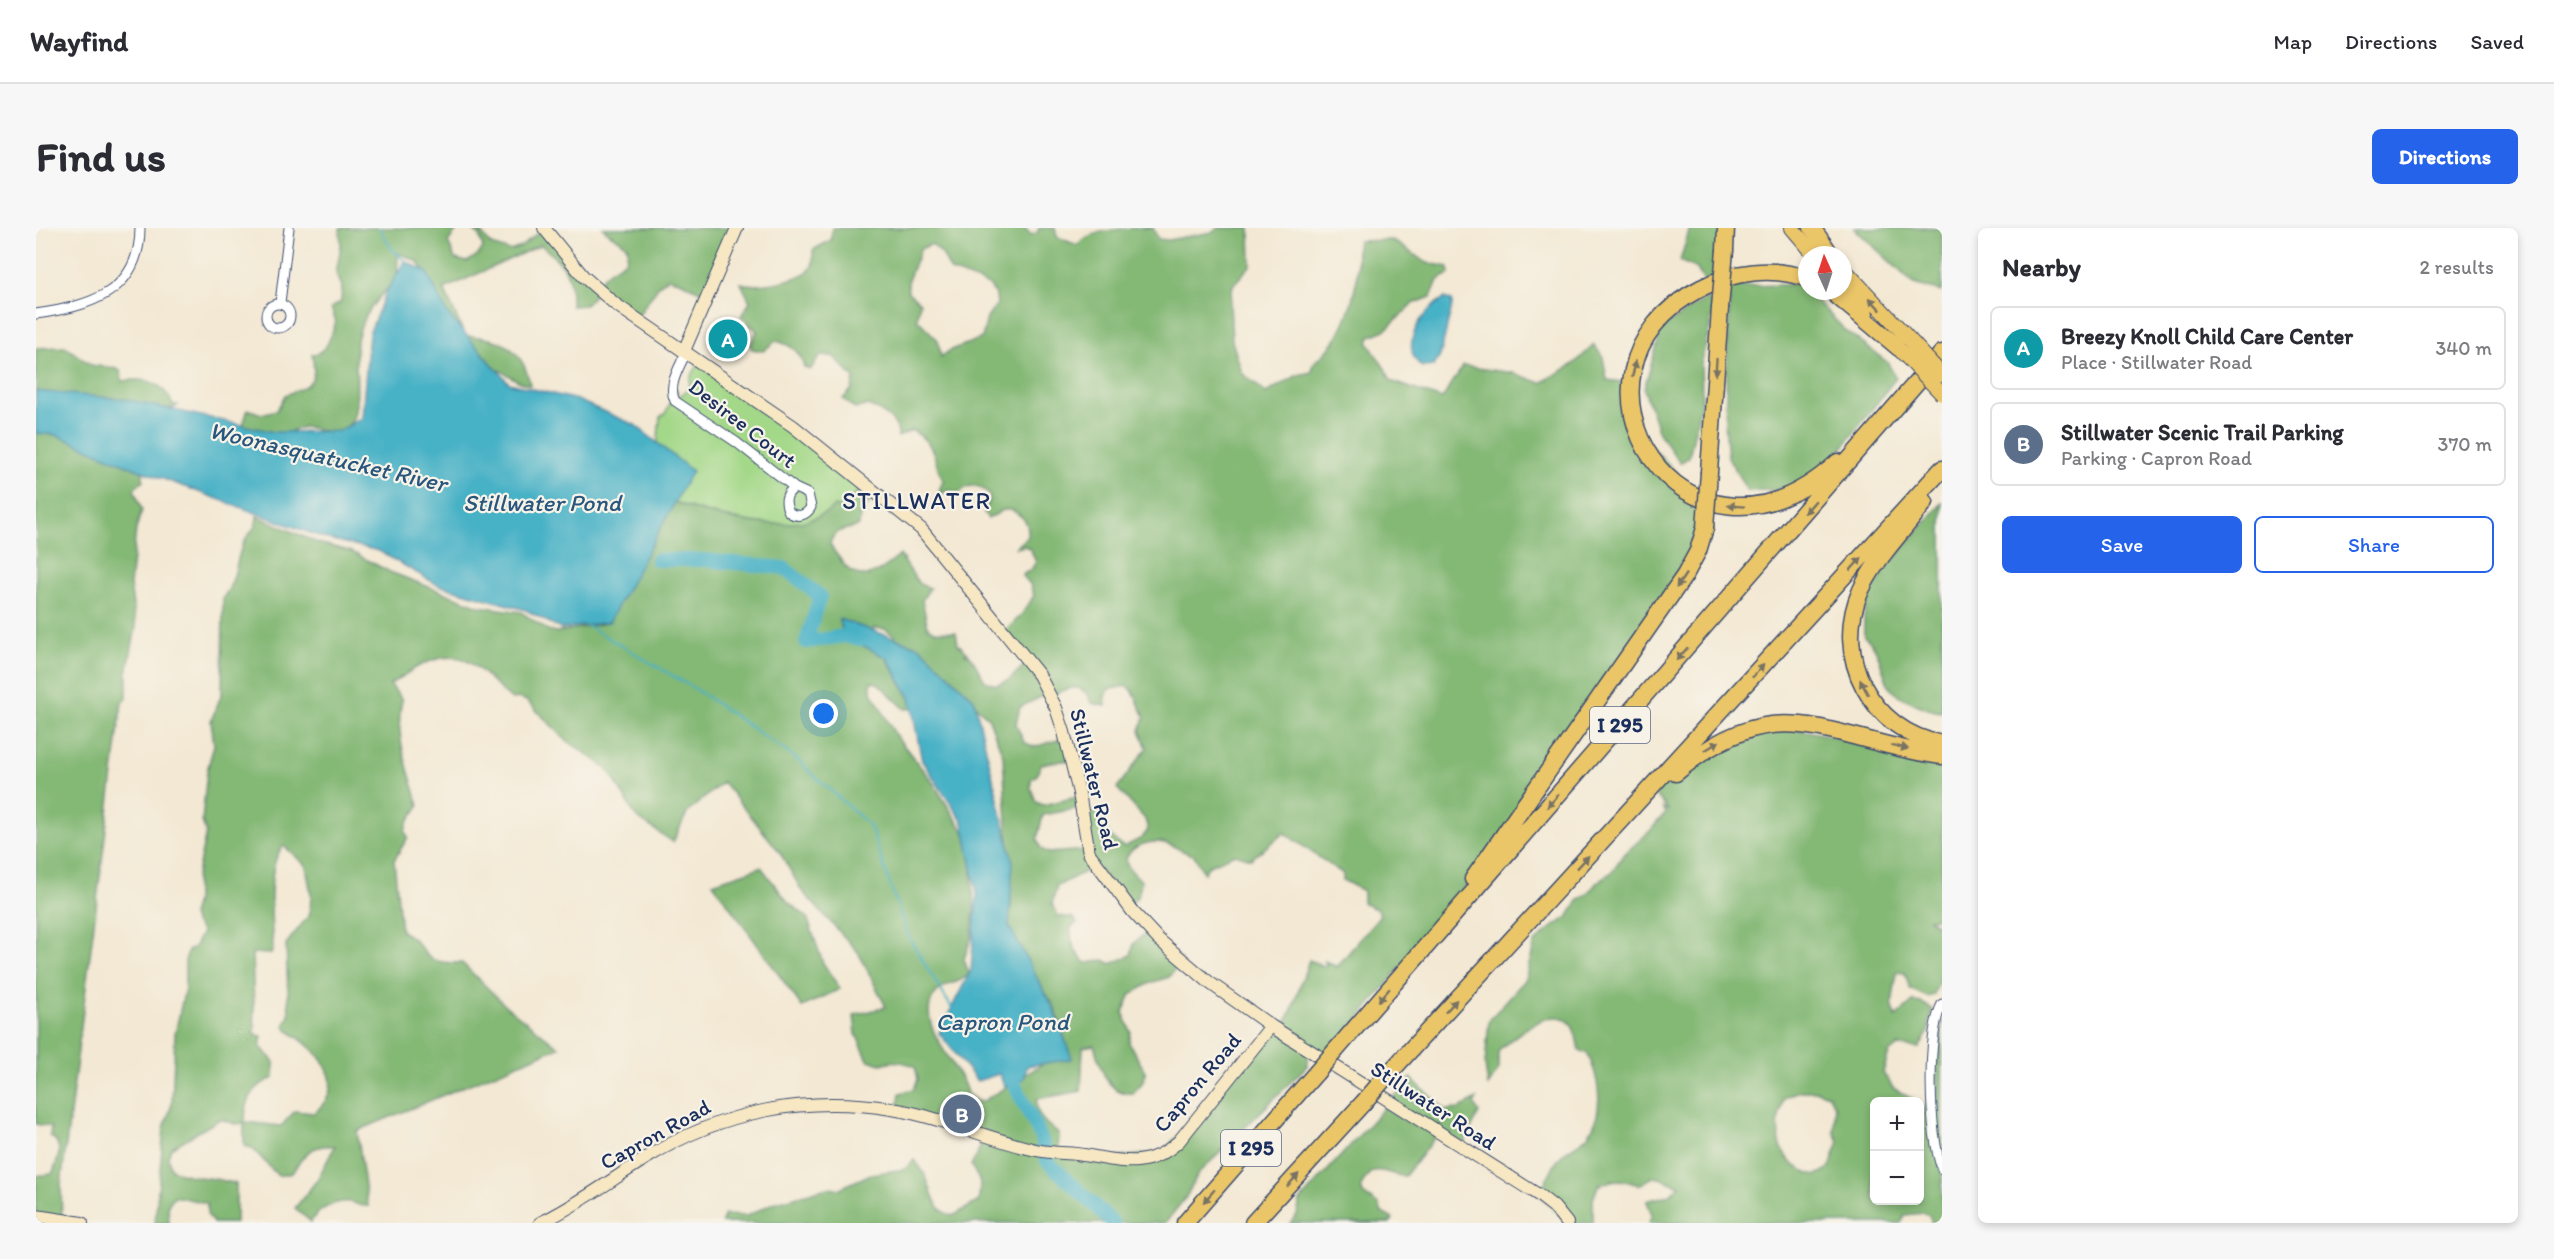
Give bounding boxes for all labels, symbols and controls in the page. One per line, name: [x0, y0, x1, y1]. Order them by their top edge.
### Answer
text: Wayfind: [30, 24, 128, 58]
text: Map: [2274, 29, 2312, 54]
text: Directions: [2345, 29, 2437, 54]
text: Saved: [2470, 29, 2524, 54]
button: Directions: [2372, 129, 2518, 184]
text: Find us: [36, 131, 166, 182]
north arrow: [1798, 246, 1852, 300]
text: Nearby: [2002, 251, 2081, 283]
text: 2 results: [2420, 255, 2494, 279]
one-way arrow: [1869, 297, 1883, 311]
pin: A: [708, 316, 748, 362]
text: Breezy Knoll Child Care Center: [2061, 323, 2353, 350]
text: A: [2017, 336, 2030, 360]
text: 340 m: [2435, 336, 2492, 360]
text: Place · Stillwater Road: [2061, 350, 2252, 374]
one-way arrow: [1712, 357, 1721, 376]
one-way arrow: [1630, 360, 1640, 378]
street label: Desiree Court: [683, 373, 802, 474]
water label: Woonasquatucket River: [207, 415, 452, 498]
text: Stillwater Scenic Trail Parking: [2061, 419, 2344, 446]
text: B: [2017, 432, 2030, 456]
text: 370 m: [2438, 432, 2492, 456]
text: Parking · Capron Road: [2061, 446, 2252, 470]
district label: STILLWATER: [842, 486, 992, 515]
water label: Stillwater Pond: [463, 488, 623, 517]
one-way arrow: [1804, 499, 1817, 514]
one-way arrow: [1726, 501, 1745, 511]
button: Save: [2002, 516, 2242, 573]
button: Share: [2254, 516, 2494, 573]
one-way arrow: [1849, 557, 1862, 572]
one-way arrow: [1675, 572, 1687, 588]
one-way arrow: [1676, 646, 1689, 661]
one-way arrow: [1750, 665, 1764, 679]
one-way arrow: [1859, 678, 1869, 695]
your location: [809, 699, 838, 728]
street label: Stillwater Road: [1064, 706, 1125, 852]
road number: I 295: [1590, 707, 1650, 743]
one-way arrow: [1704, 740, 1720, 751]
one-way arrow: [1891, 742, 1909, 752]
one-way arrow: [1547, 793, 1560, 808]
one-way arrow: [1576, 855, 1590, 870]
one-way arrow: [1378, 987, 1391, 1002]
one-way arrow: [1444, 999, 1457, 1014]
water label: Capron Pond: [935, 1007, 1071, 1036]
street label: Capron Road: [1148, 1027, 1247, 1138]
street label: Stillwater Road: [1366, 1055, 1502, 1156]
pin: B: [942, 1092, 982, 1136]
street label: Capron Road: [595, 1093, 715, 1176]
map controls: [1870, 1097, 1924, 1205]
button: +: [1870, 1097, 1924, 1151]
road number: I 295: [1221, 1130, 1281, 1166]
button: −: [1870, 1151, 1924, 1205]
one-way arrow: [1285, 1173, 1299, 1187]
one-way arrow: [1203, 1188, 1216, 1203]

